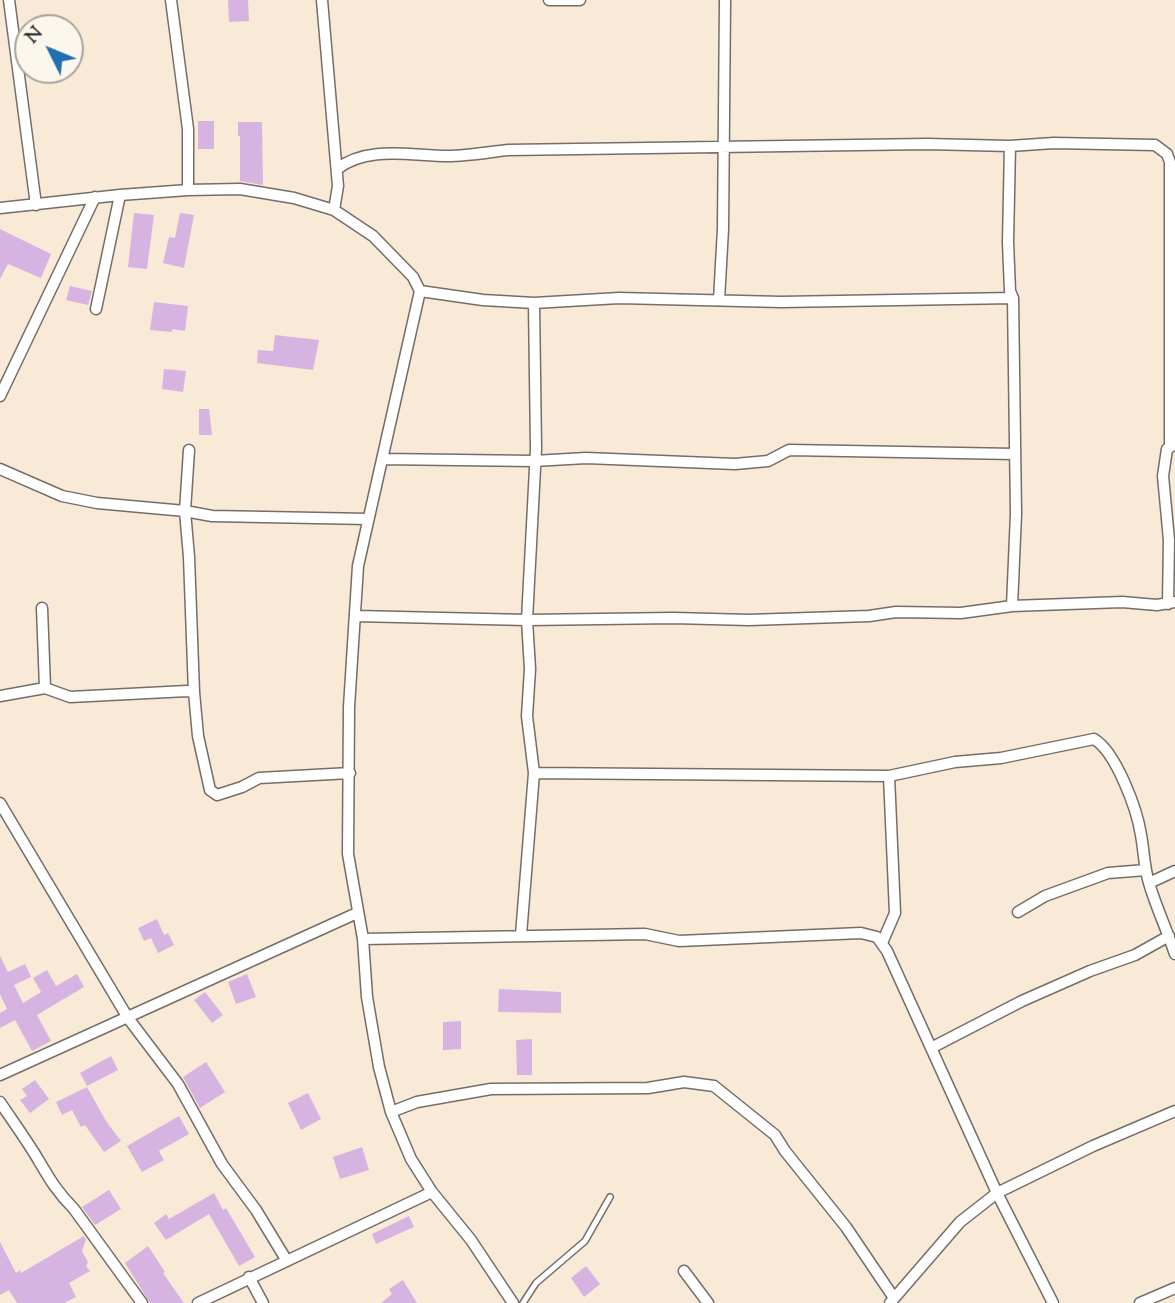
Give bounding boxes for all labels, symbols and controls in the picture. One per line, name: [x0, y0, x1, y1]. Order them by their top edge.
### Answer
north arrow: [14, 14, 84, 84]
text: N: [20, 21, 50, 50]

